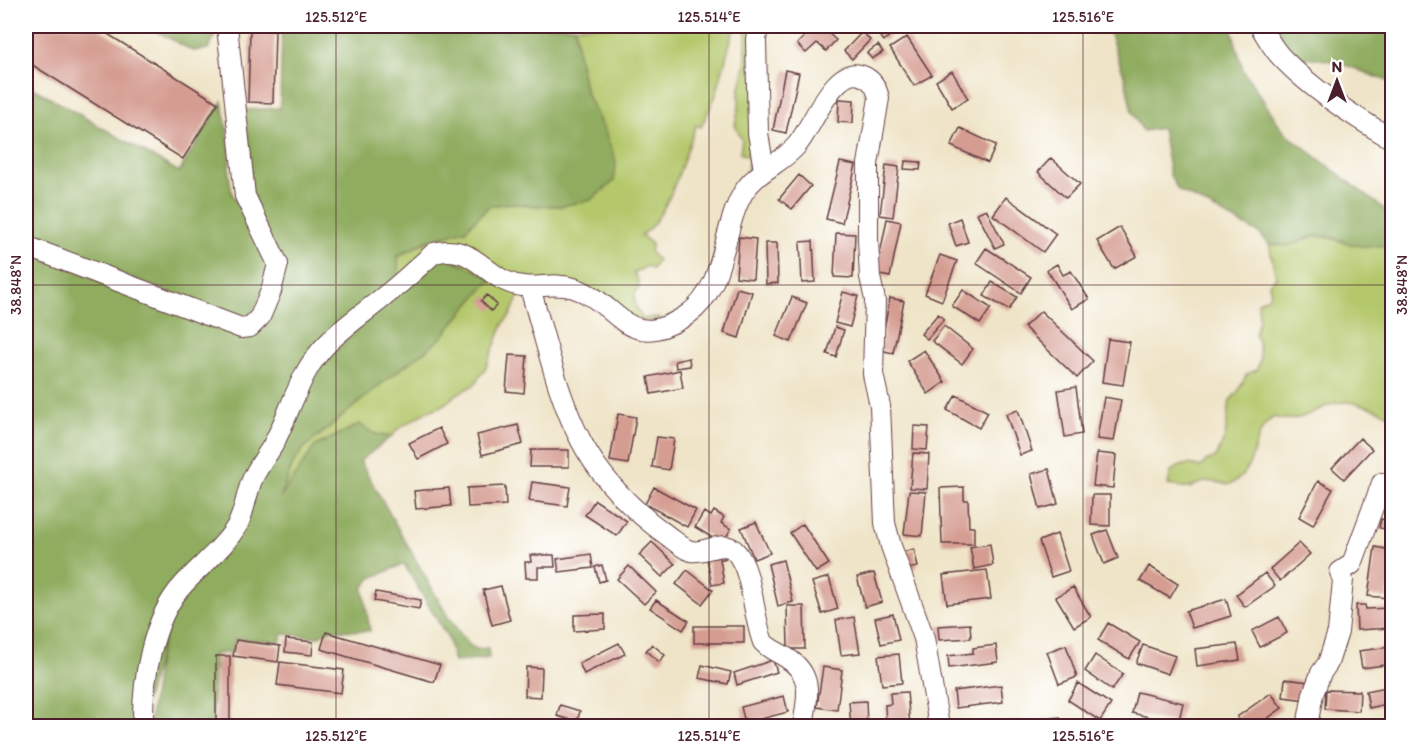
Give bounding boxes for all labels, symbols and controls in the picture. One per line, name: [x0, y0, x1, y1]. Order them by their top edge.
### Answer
text: 125.512°E: [305, 8, 367, 26]
text: 125.514°E: [678, 8, 740, 26]
text: 125.516°E: [1052, 8, 1114, 26]
north arrow: [1307, 51, 1367, 111]
text: N: [1332, 57, 1342, 76]
text: 38.848°N: [7, 255, 25, 315]
text: 38.848°N: [1393, 255, 1411, 315]
text: 125.512°E: [305, 727, 367, 745]
text: 125.514°E: [678, 727, 740, 745]
text: 125.516°E: [1052, 727, 1114, 745]

